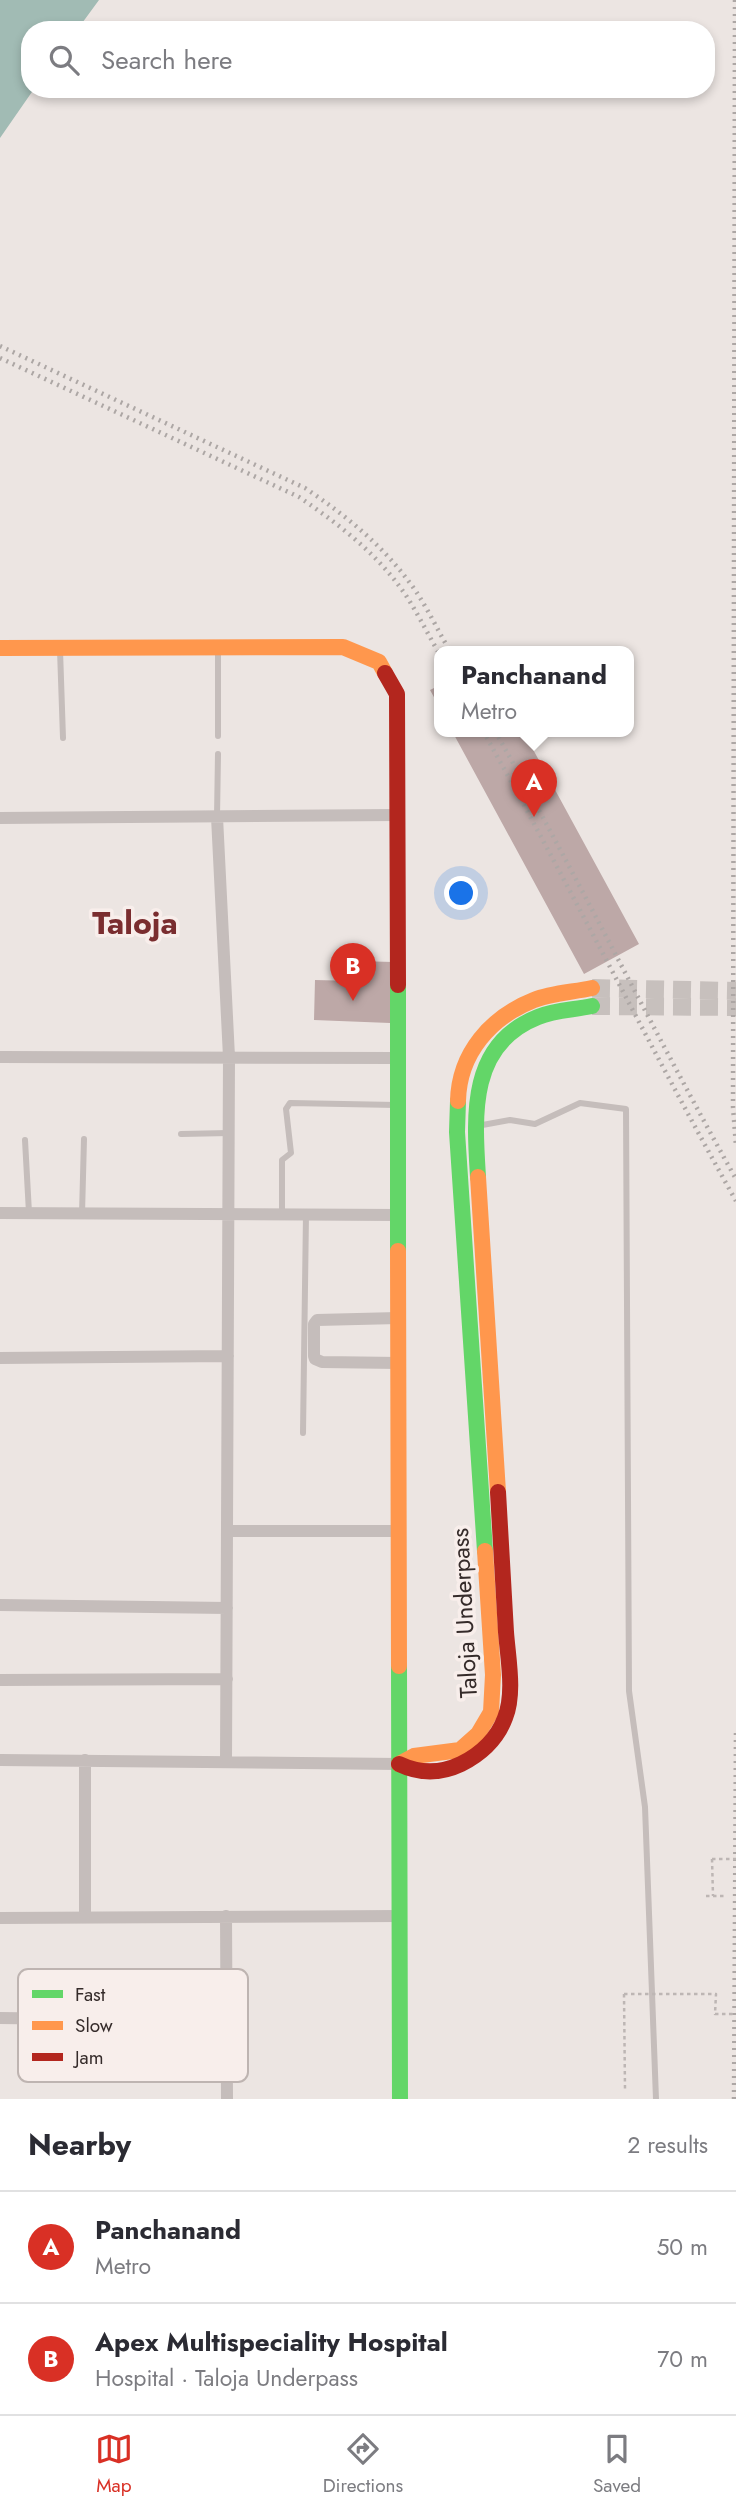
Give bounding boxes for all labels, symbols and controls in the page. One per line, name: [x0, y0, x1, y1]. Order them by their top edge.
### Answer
search box: [21, 21, 715, 98]
icon: search: [45, 41, 83, 79]
text: Search here: [101, 41, 233, 79]
popup: [434, 646, 634, 737]
text: Panchanand: [461, 656, 607, 694]
text: Metro: [461, 694, 517, 728]
pin: A: [511, 759, 557, 817]
your location: [444, 876, 478, 910]
district label: Taloja: [92, 900, 178, 946]
pin: B: [330, 943, 376, 1001]
street label: Taloja Underpass: [442, 1527, 486, 1699]
legend: [18, 1969, 248, 2082]
text: Fast: [75, 1981, 106, 2008]
text: Slow: [75, 2012, 113, 2039]
text: Jam: [72, 2044, 104, 2071]
text: Nearby: [28, 2123, 131, 2166]
text: 2 results: [627, 2128, 708, 2162]
text: Panchanand: [95, 2211, 241, 2249]
text: A: [43, 2230, 59, 2264]
text: 50 m: [656, 2230, 708, 2264]
text: Metro: [95, 2249, 151, 2283]
text: Apex Multispeciality Hospital: [95, 2323, 448, 2361]
text: B: [43, 2342, 59, 2376]
text: 70 m: [657, 2342, 708, 2376]
text: Hospital · Taloja Underpass: [95, 2361, 358, 2395]
tab: Map: [95, 2430, 133, 2499]
tab: Directions: [323, 2430, 403, 2499]
tab: Saved: [593, 2430, 641, 2499]

